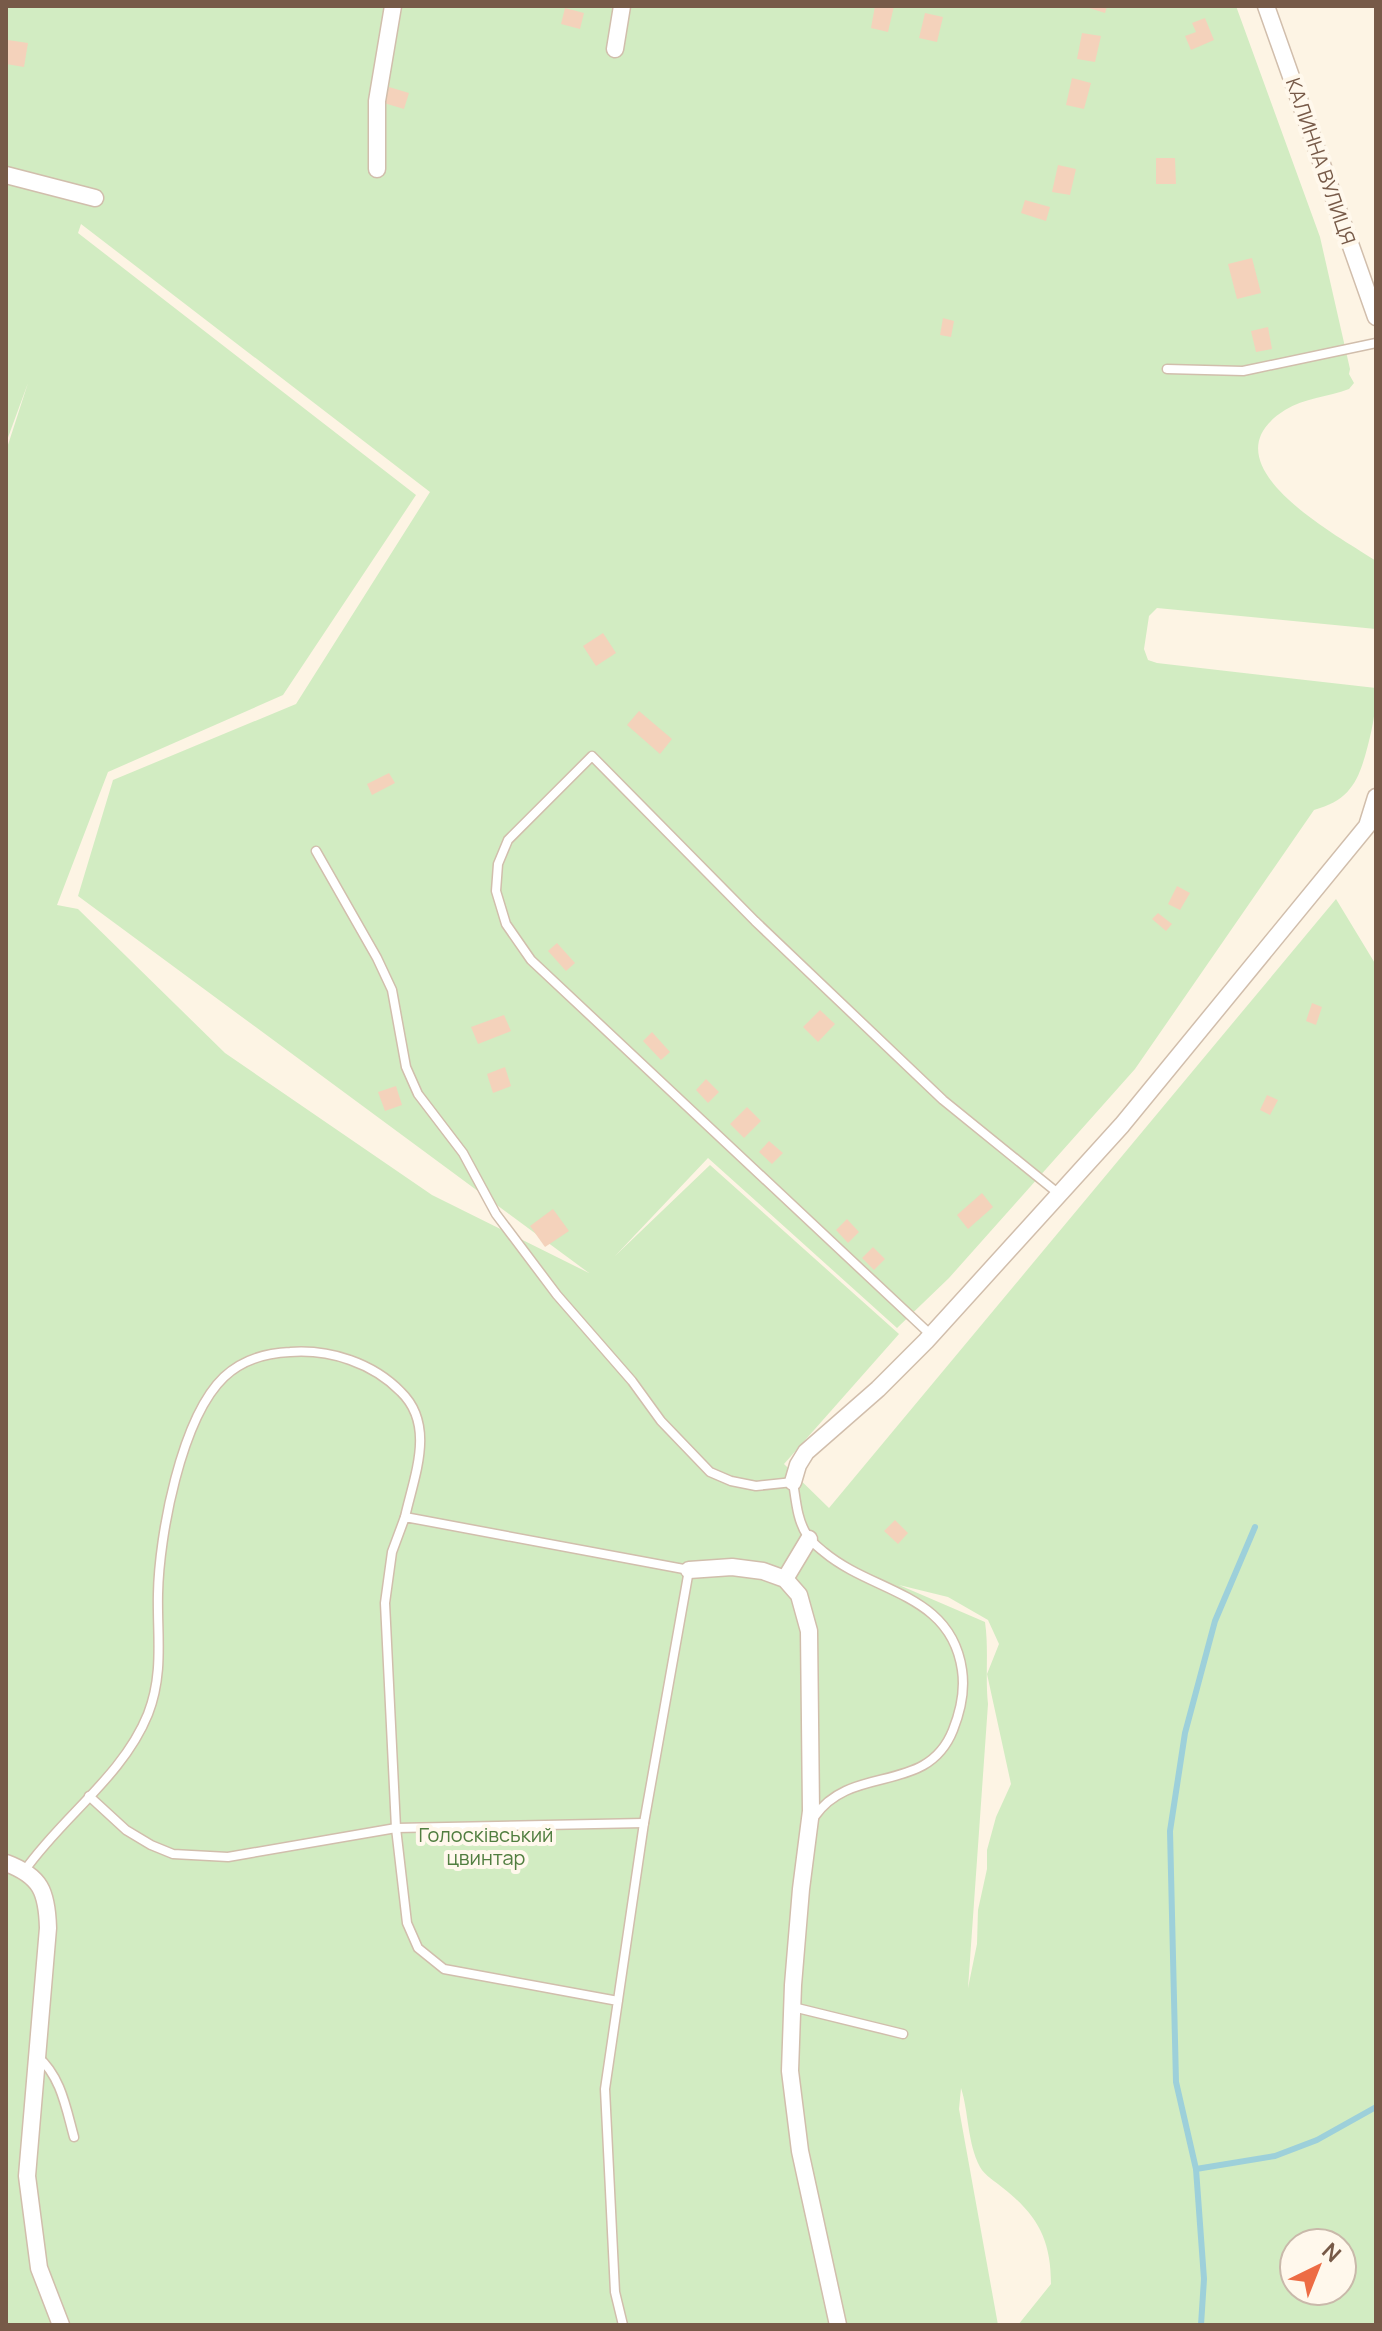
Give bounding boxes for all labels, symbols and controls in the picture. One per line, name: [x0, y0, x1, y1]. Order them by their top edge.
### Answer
street label: КАЛИННА ВУЛИЦЯ: [1280, 74, 1362, 248]
park label: Голосківський цвинтар: [419, 1821, 553, 1871]
north arrow: [1278, 2227, 1358, 2307]
text: N: [1316, 2236, 1348, 2269]

